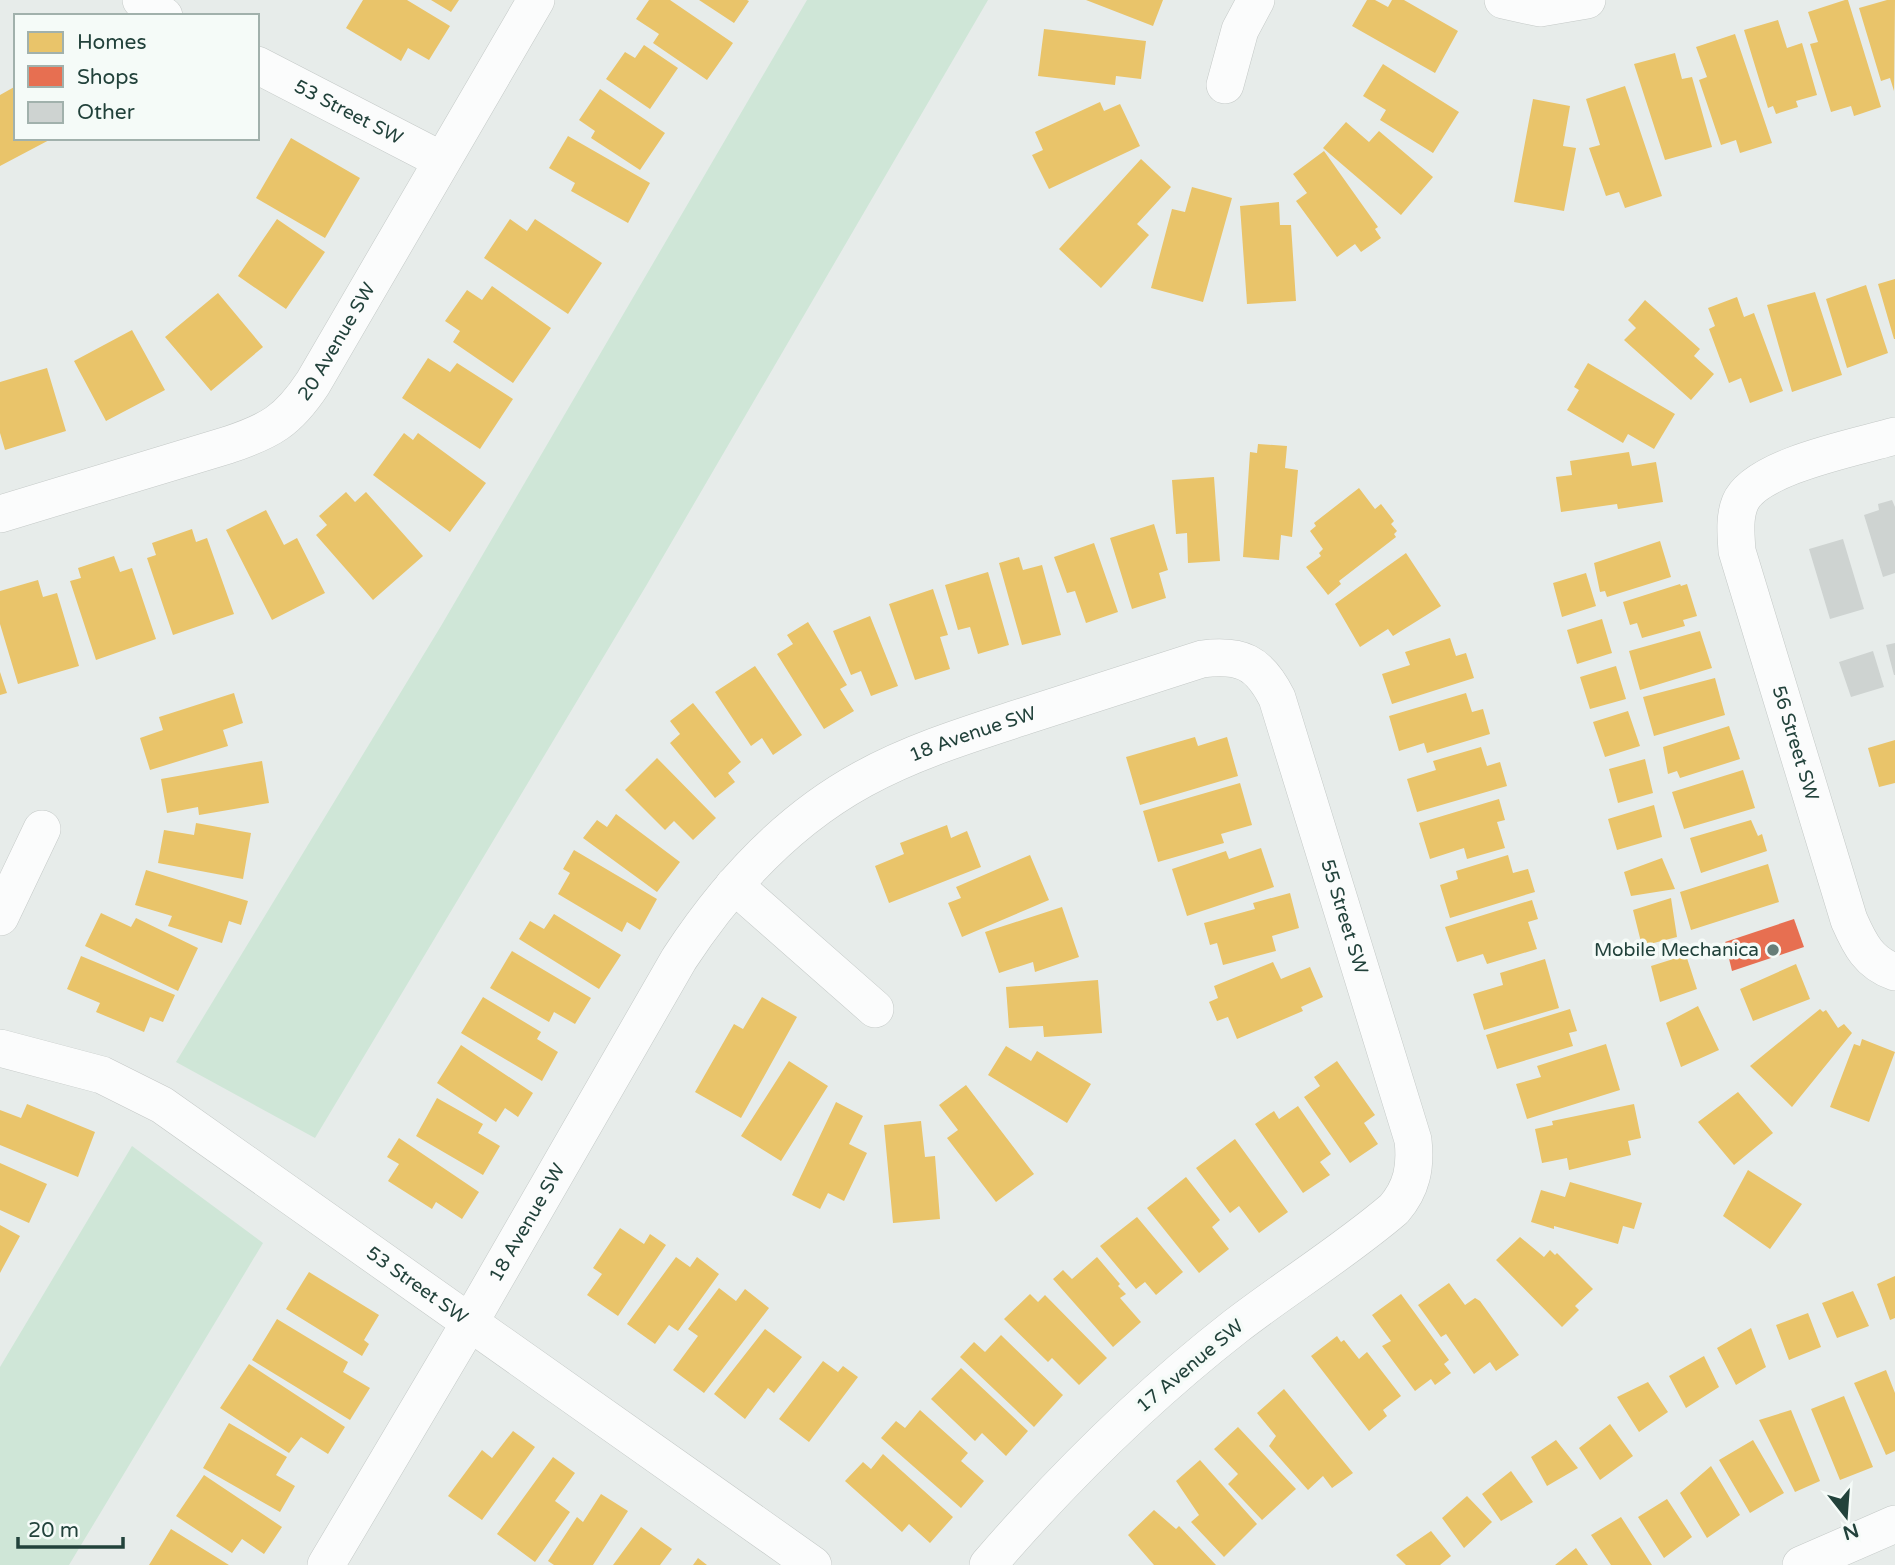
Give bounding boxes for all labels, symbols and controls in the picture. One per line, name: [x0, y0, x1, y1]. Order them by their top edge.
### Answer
legend: [14, 14, 259, 140]
text: Homes: [77, 30, 147, 55]
text: Shops: [77, 65, 139, 90]
street label: 53 Street SW: [291, 75, 406, 149]
text: Other: [77, 100, 135, 125]
street label: 20 Avenue SW: [293, 279, 380, 405]
street label: 56 Street SW: [1768, 683, 1823, 803]
street label: 18 Avenue SW: [906, 702, 1039, 767]
street label: 55 Street SW: [1316, 857, 1372, 977]
place label: Mobile Mechanica: [1594, 939, 1759, 961]
marker: Mobile Mechanica: [1765, 942, 1781, 958]
street label: 18 Avenue SW: [484, 1160, 570, 1286]
street label: 53 Street SW: [362, 1242, 472, 1329]
street label: 17 Avenue SW: [1132, 1315, 1248, 1417]
north arrow: [1811, 1481, 1881, 1551]
scale bar: [18, 1506, 122, 1550]
text: 20 m: [28, 1518, 79, 1543]
text: N: [1840, 1519, 1861, 1544]

